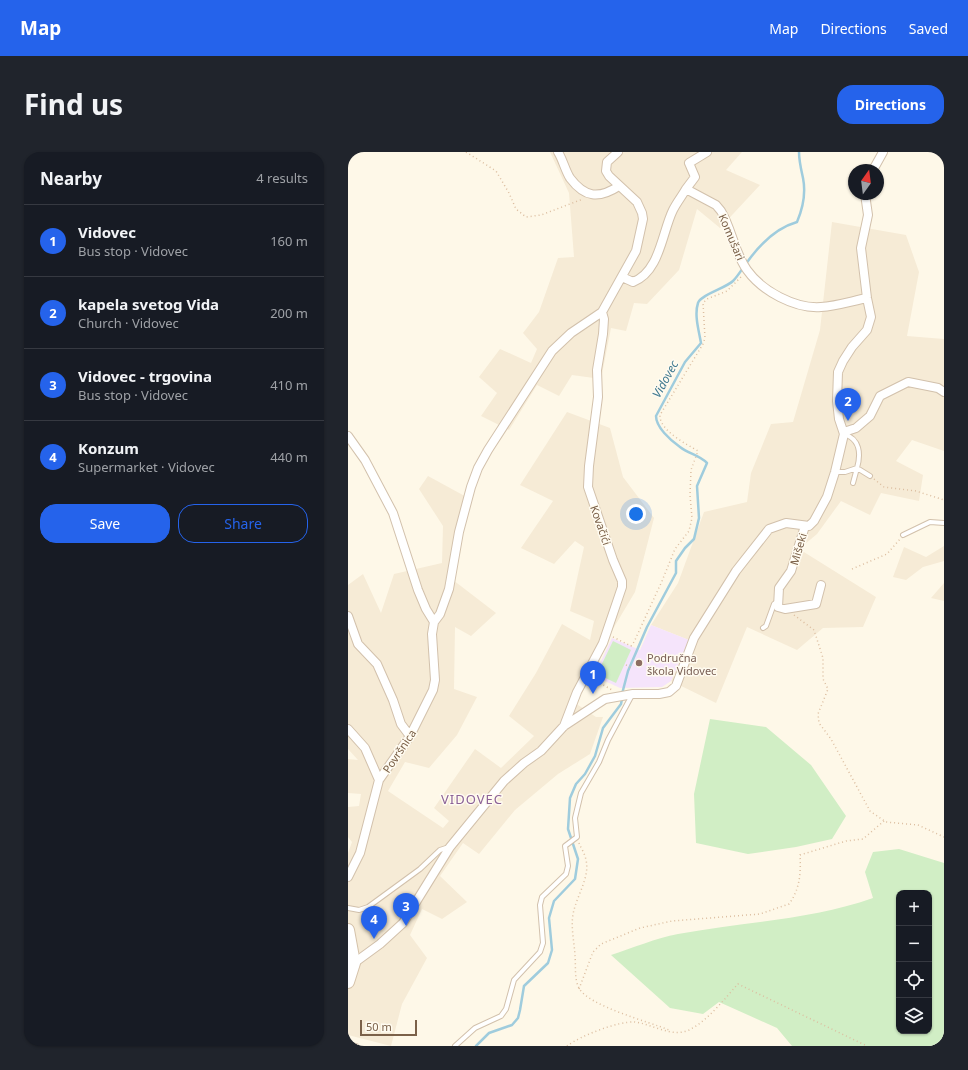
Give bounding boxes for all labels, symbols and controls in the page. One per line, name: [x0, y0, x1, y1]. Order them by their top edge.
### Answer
text: Map: [20, 15, 61, 41]
text: Map: [769, 19, 798, 38]
text: Directions: [820, 19, 887, 38]
text: Saved: [909, 19, 948, 38]
text: Find us: [24, 85, 123, 123]
button: Directions: [837, 85, 944, 124]
north arrow: [848, 164, 884, 200]
text: Nearby: [40, 167, 102, 190]
text: 4 results: [256, 169, 308, 187]
street label: Komušari: [715, 211, 749, 263]
text: Vidovec: [78, 222, 136, 242]
text: 1: [49, 232, 57, 250]
text: 160 m: [270, 232, 308, 250]
text: Bus stop · Vidovec: [78, 242, 188, 260]
text: kapela svetog Vida: [78, 294, 219, 314]
text: 2: [49, 304, 57, 322]
text: 200 m: [270, 304, 308, 322]
text: Church · Vidovec: [78, 314, 179, 332]
water label: Vidovec: [648, 357, 682, 401]
text: Vidovec - trgovina: [78, 366, 212, 386]
text: 3: [49, 376, 57, 394]
text: 410 m: [270, 376, 308, 394]
text: Bus stop · Vidovec: [78, 386, 188, 404]
pin: 2: [835, 388, 861, 421]
text: Konzum: [78, 438, 139, 458]
text: 4: [49, 448, 57, 466]
text: 440 m: [270, 448, 308, 466]
text: Supermarket · Vidovec: [78, 458, 215, 476]
street label: Kovačići: [587, 503, 615, 547]
button: Save: [40, 504, 170, 543]
button: Share: [178, 504, 308, 543]
your location: [626, 504, 646, 524]
street label: Mišeki: [786, 531, 810, 567]
place label: Područna škola Vidovec: [647, 650, 716, 678]
marker: Područna škola Vidovec: [634, 658, 644, 668]
pin: 1: [580, 661, 606, 694]
street label: Površnica: [379, 726, 419, 776]
district label: VIDOVEC: [441, 790, 503, 808]
map controls: [896, 890, 932, 1034]
button: +: [896, 890, 932, 926]
pin: 3: [393, 893, 419, 926]
pin: 4: [361, 906, 387, 939]
button: −: [896, 926, 932, 962]
button: locate: [896, 962, 932, 998]
button: layers: [896, 998, 932, 1034]
scale bar: [360, 1018, 417, 1037]
text: 50 m: [366, 1019, 392, 1034]

